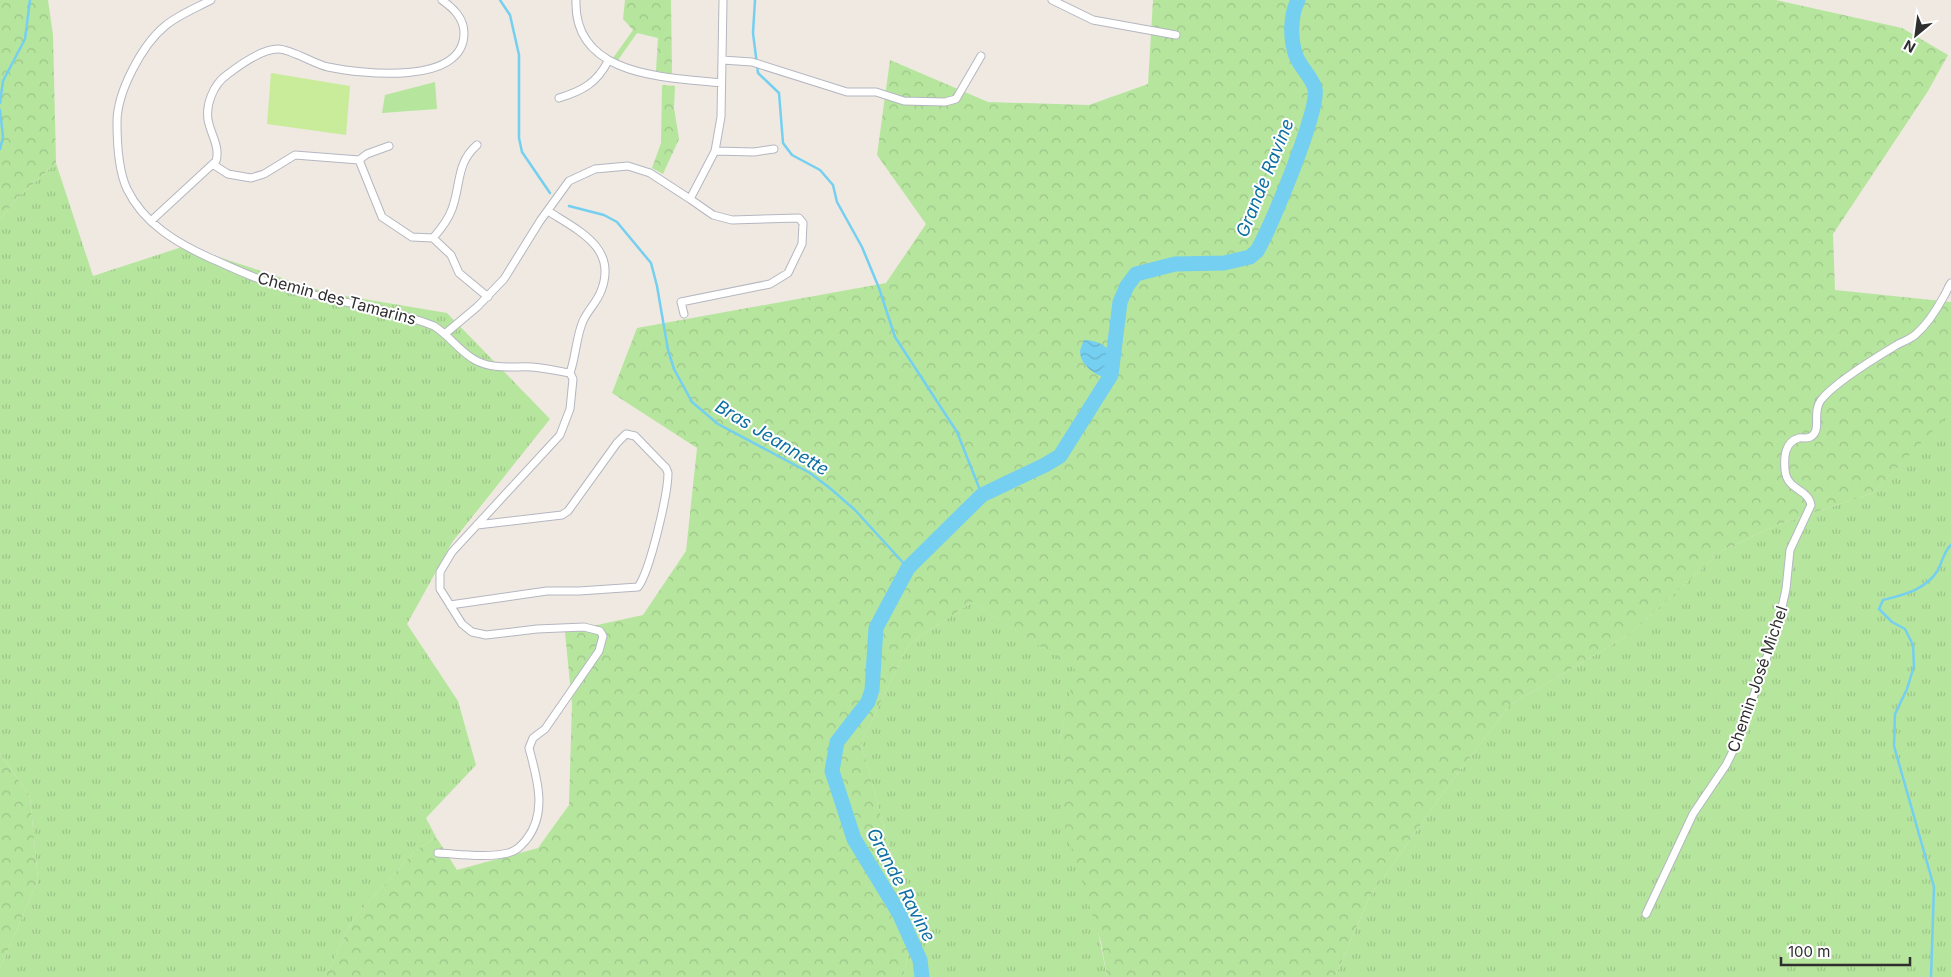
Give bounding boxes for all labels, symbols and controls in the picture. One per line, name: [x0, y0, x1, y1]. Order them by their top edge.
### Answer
north arrow: [1891, 10, 1941, 60]
text: N: [1901, 37, 1918, 57]
water label: Grande Ravine: [1231, 116, 1298, 240]
street label: Chemin des Tamarins: [255, 267, 419, 329]
water label: Bras Jeannette: [712, 395, 833, 480]
street label: Chemin José Michel: [1723, 603, 1791, 755]
water label: Grande Ravine: [863, 824, 940, 945]
scale bar: [1781, 934, 1910, 966]
text: 100 m: [1788, 942, 1830, 961]

